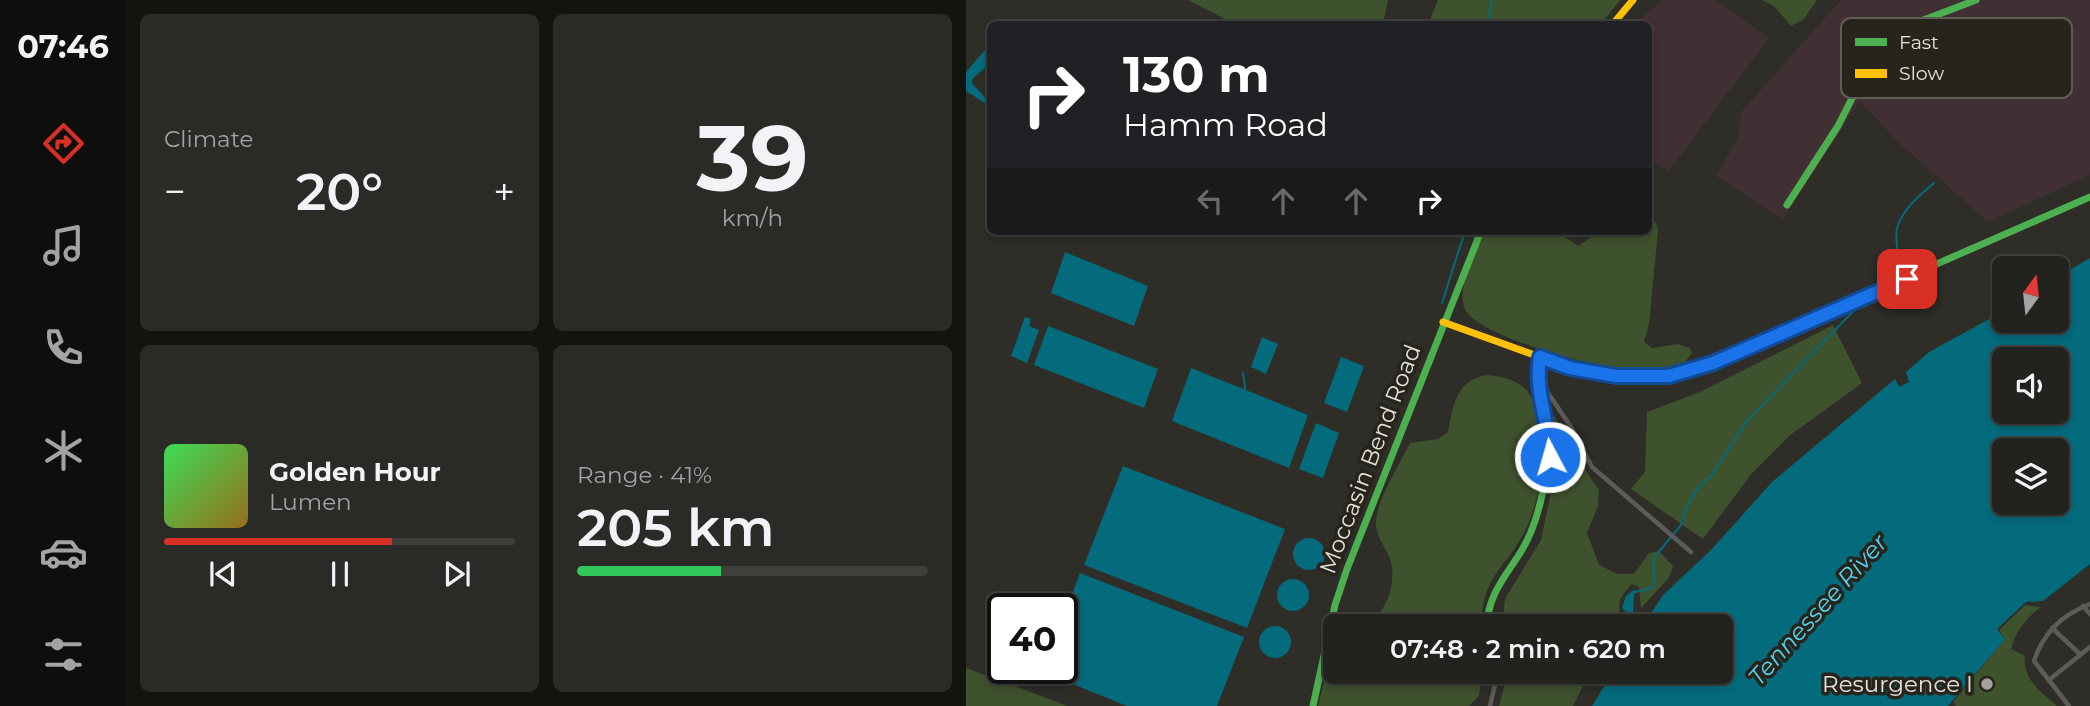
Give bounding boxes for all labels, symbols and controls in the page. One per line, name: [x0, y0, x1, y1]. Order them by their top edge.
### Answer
legend: [1841, 18, 2072, 98]
text: 07:46: [17, 27, 109, 66]
text: Fast: [1899, 31, 1939, 54]
text: 130 m: [1123, 45, 1270, 104]
icon: right: [1008, 49, 1099, 140]
text: Slow: [1899, 62, 1944, 85]
text: 39: [697, 103, 808, 214]
text: Hamm Road: [1123, 105, 1328, 144]
icon: directions: [39, 119, 88, 168]
text: Climate: [164, 125, 253, 153]
text: 20°: [296, 160, 383, 223]
text: −: [164, 168, 186, 215]
text: +: [493, 168, 515, 215]
icon: left: [1191, 182, 1229, 220]
icon: ahead: [1264, 182, 1302, 220]
icon: ahead: [1337, 182, 1375, 220]
icon: right: [1410, 182, 1448, 220]
text: km/h: [722, 204, 783, 232]
icon: music: [39, 221, 88, 270]
pin: [1877, 249, 1937, 309]
north arrow: [1992, 256, 2068, 332]
map controls: [1992, 256, 2069, 515]
icon: arrive: [1888, 260, 1926, 298]
icon: phone: [39, 323, 88, 372]
street label: Moccasin Bend Road: [1313, 340, 1427, 578]
button: sound: [1992, 347, 2069, 424]
position arrow: [1513, 420, 1587, 494]
icon: climate: [39, 426, 88, 475]
button: layers: [1992, 438, 2069, 515]
text: Golden Hour: [269, 456, 441, 488]
text: Range · 41%: [577, 461, 712, 489]
text: Lumen: [269, 488, 352, 516]
text: 205 km: [577, 496, 775, 559]
water label: Tennessee River: [1742, 527, 1894, 691]
icon: car: [39, 528, 88, 577]
icon: previous: [204, 555, 242, 593]
icon: pause: [321, 555, 359, 593]
icon: next: [438, 555, 476, 593]
speed limit sign: 40: [987, 593, 1078, 684]
icon: filters: [39, 630, 88, 679]
text: 07:48 · 2 min · 620 m: [1390, 633, 1666, 665]
place label: Resurgence I: [1822, 670, 1973, 698]
marker: Resurgence I: [1979, 676, 1995, 692]

